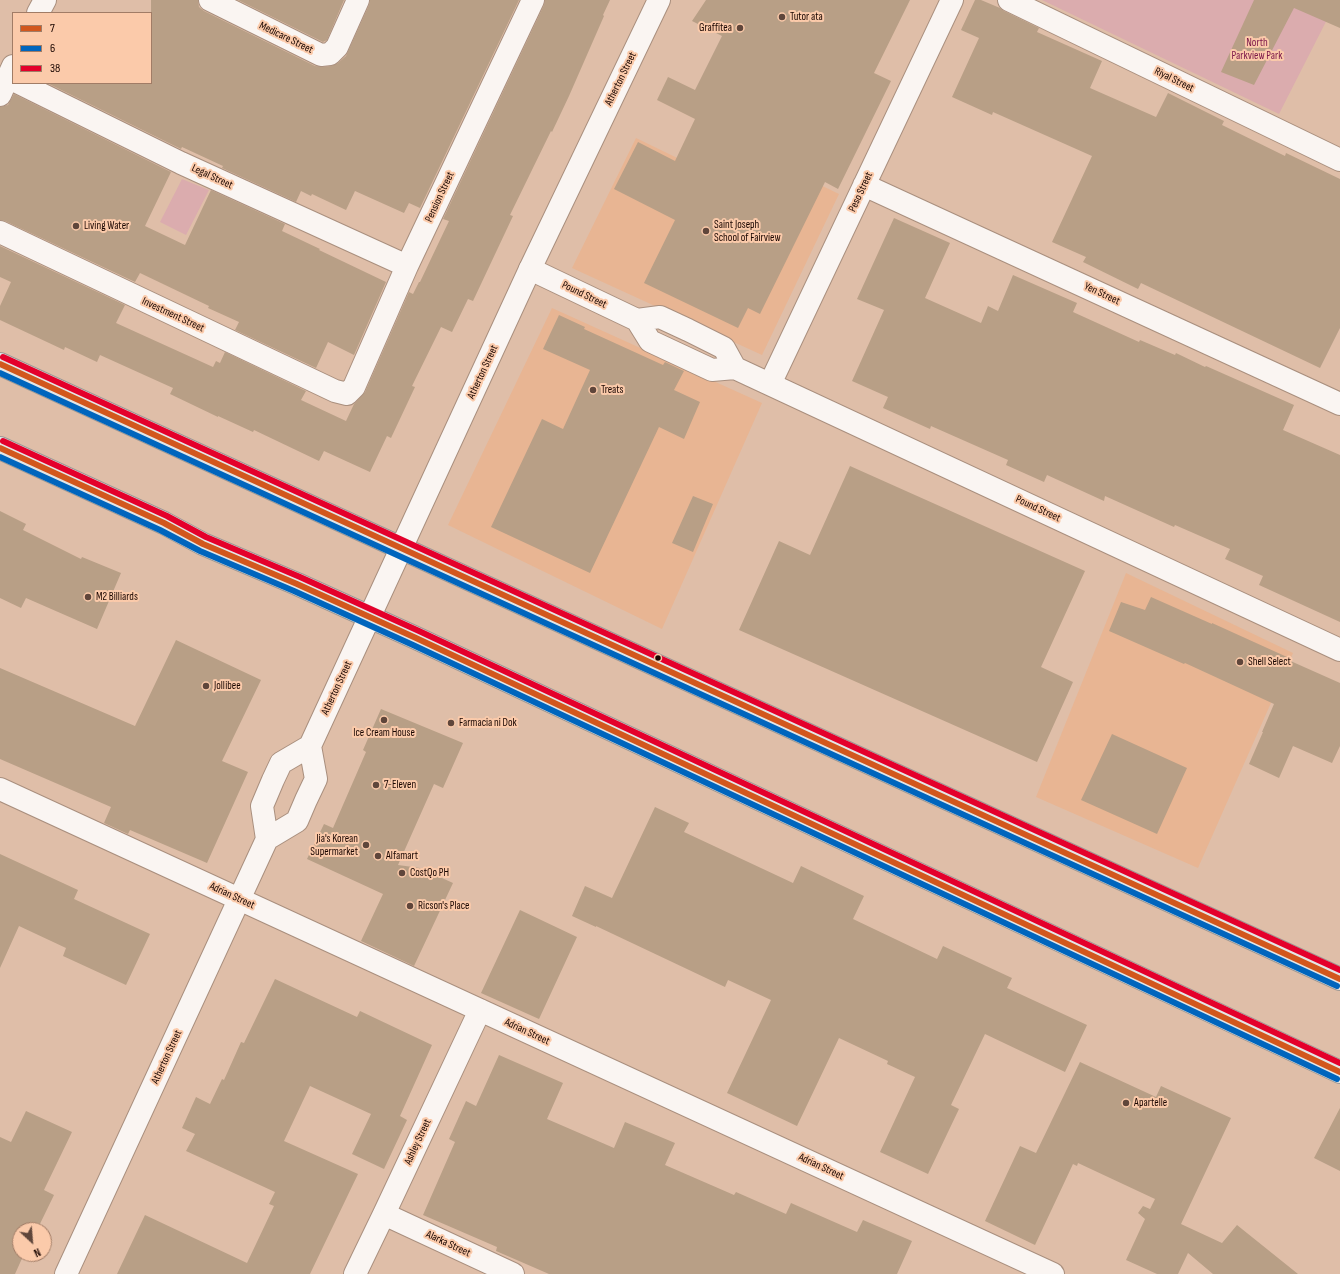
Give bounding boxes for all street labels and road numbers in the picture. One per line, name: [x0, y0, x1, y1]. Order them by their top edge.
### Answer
street label: Medicare Street: [257, 19, 315, 57]
street label: Atherton Street: [602, 50, 640, 108]
street label: Riyal Street: [1152, 65, 1196, 95]
street label: Legal Street: [189, 162, 235, 192]
street label: Pension Street: [423, 170, 457, 224]
street label: Peso Street: [846, 170, 876, 214]
street label: Pound Street: [560, 279, 608, 311]
street label: Yen Street: [1082, 280, 1122, 308]
street label: Investment Street: [140, 295, 206, 335]
street label: Atherton Street: [465, 343, 501, 401]
street label: Pound Street: [1013, 493, 1063, 525]
street label: Atherton Street: [319, 659, 355, 717]
street label: Adrian Street: [207, 880, 257, 912]
street label: Adrian Street: [502, 1016, 552, 1048]
street label: Atherton Street: [149, 1028, 185, 1086]
street label: Ashley Street: [402, 1117, 434, 1167]
street label: Adrian Street: [796, 1151, 846, 1183]
street label: Alarka Street: [424, 1228, 472, 1260]

